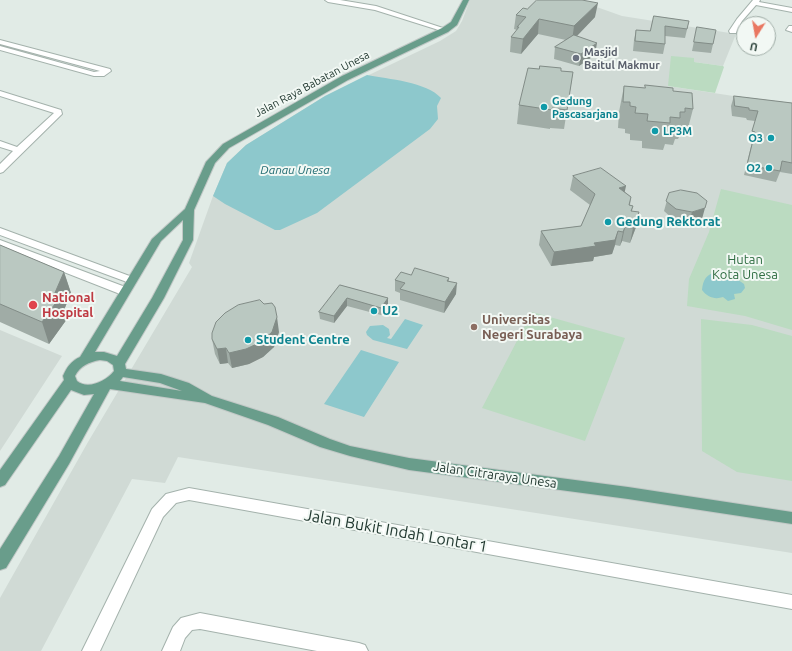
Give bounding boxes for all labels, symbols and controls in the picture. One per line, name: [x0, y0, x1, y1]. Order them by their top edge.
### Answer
north arrow: [736, 16, 776, 56]
text: U: [749, 40, 759, 53]
place label: Masjid Baitul Makmur: [584, 45, 660, 71]
street label: Jalan Raya Babatan Unesa: [252, 48, 372, 120]
marker: Masjid Baitul Makmur: [571, 53, 581, 63]
place label: Gedung Pascasarjana: [552, 94, 618, 120]
marker: Gedung Pascasarjana: [539, 102, 549, 112]
place label: LP3M: [663, 124, 692, 138]
marker: LP3M: [650, 126, 660, 136]
place label: O3: [748, 131, 763, 145]
marker: O3: [766, 133, 776, 143]
place label: O2: [746, 161, 761, 175]
water label: Danau Unesa: [260, 163, 330, 177]
marker: O2: [764, 163, 774, 173]
place label: Gedung Rektorat: [616, 214, 720, 230]
marker: Gedung Rektorat: [603, 217, 613, 227]
park label: Hutan Kota Unesa: [712, 252, 778, 283]
place label: National Hospital: [42, 290, 94, 321]
marker: National Hospital: [27, 299, 39, 311]
place label: U2: [382, 303, 398, 319]
marker: U2: [369, 306, 379, 316]
place label: Universitas Negeri Surabaya: [482, 312, 582, 343]
marker: Universitas Negeri Surabaya: [469, 322, 479, 332]
place label: Student Centre: [256, 332, 350, 348]
marker: Student Centre: [243, 335, 253, 345]
street label: Jalan Citraraya Unesa: [432, 459, 558, 491]
street label: Jalan Bukit Indah Lontar 1: [303, 505, 489, 557]

